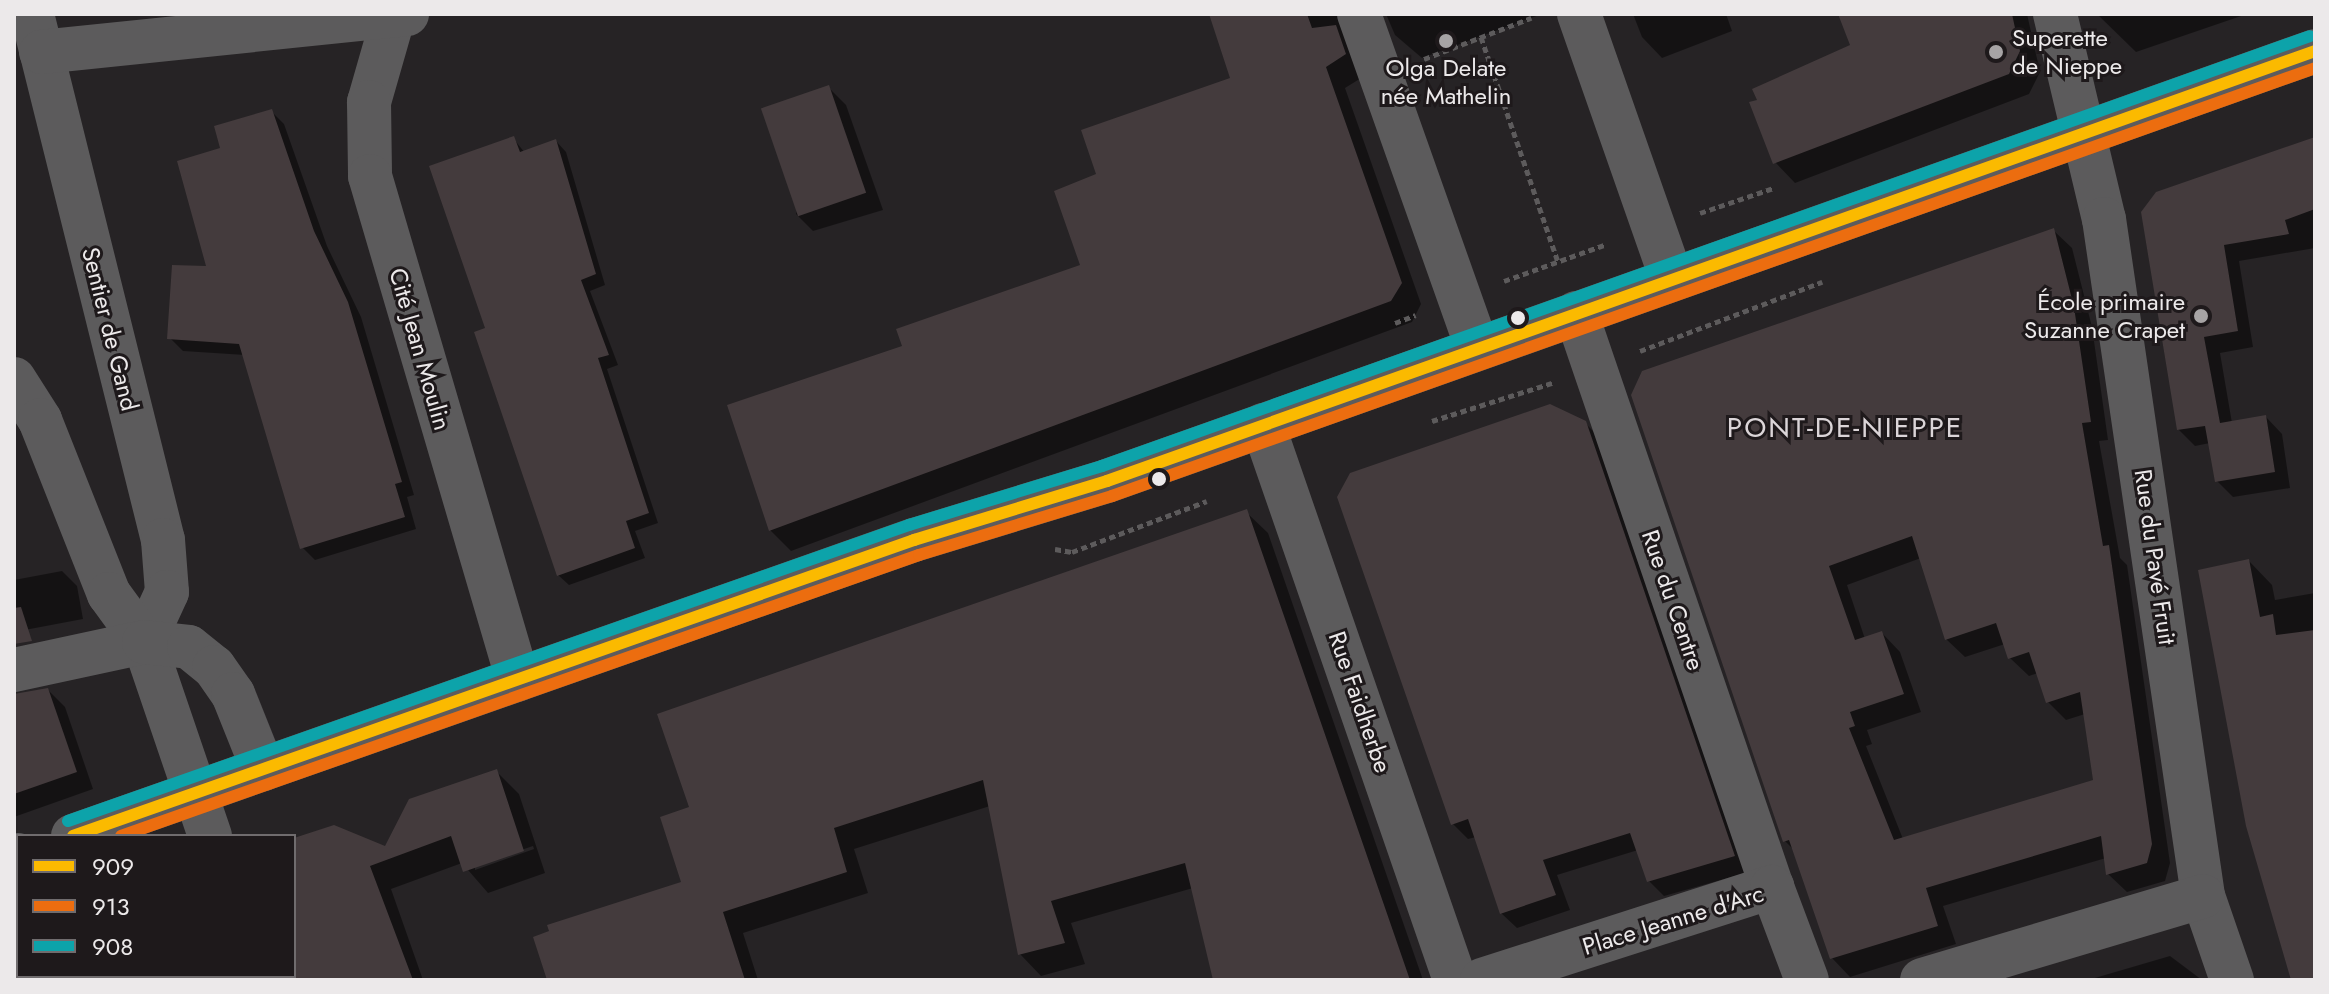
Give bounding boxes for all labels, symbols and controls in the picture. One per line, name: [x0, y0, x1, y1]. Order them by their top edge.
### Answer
place label: Superette de Nieppe: [2012, 24, 2122, 80]
marker: Olga Delate née Mathelin: [1437, 32, 1455, 50]
marker: Superette de Nieppe: [1987, 43, 2005, 61]
place label: Olga Delate née Mathelin: [1381, 54, 1511, 110]
street label: Sentier de Gand: [76, 244, 144, 414]
street label: Cité Jean Moulin: [383, 265, 457, 433]
place label: École primaire Suzanne Crapet: [2024, 288, 2185, 344]
marker: École primaire Suzanne Crapet: [2192, 307, 2210, 325]
unlabelled marker: [1510, 310, 1526, 326]
district label: PONT-DE-NIEPPE: [1727, 411, 1963, 445]
street label: Rue du Pavé Fruit: [2128, 467, 2182, 647]
unlabelled marker: [1151, 471, 1167, 487]
street label: Rue du Centre: [1636, 526, 1710, 674]
street label: Rue Faidherbe: [1322, 628, 1398, 776]
legend: [16, 834, 296, 978]
text: 909: [92, 849, 134, 884]
street label: Place Jeanne d'Arc: [1579, 879, 1767, 961]
text: 913: [92, 889, 130, 924]
text: 908: [92, 929, 133, 964]

